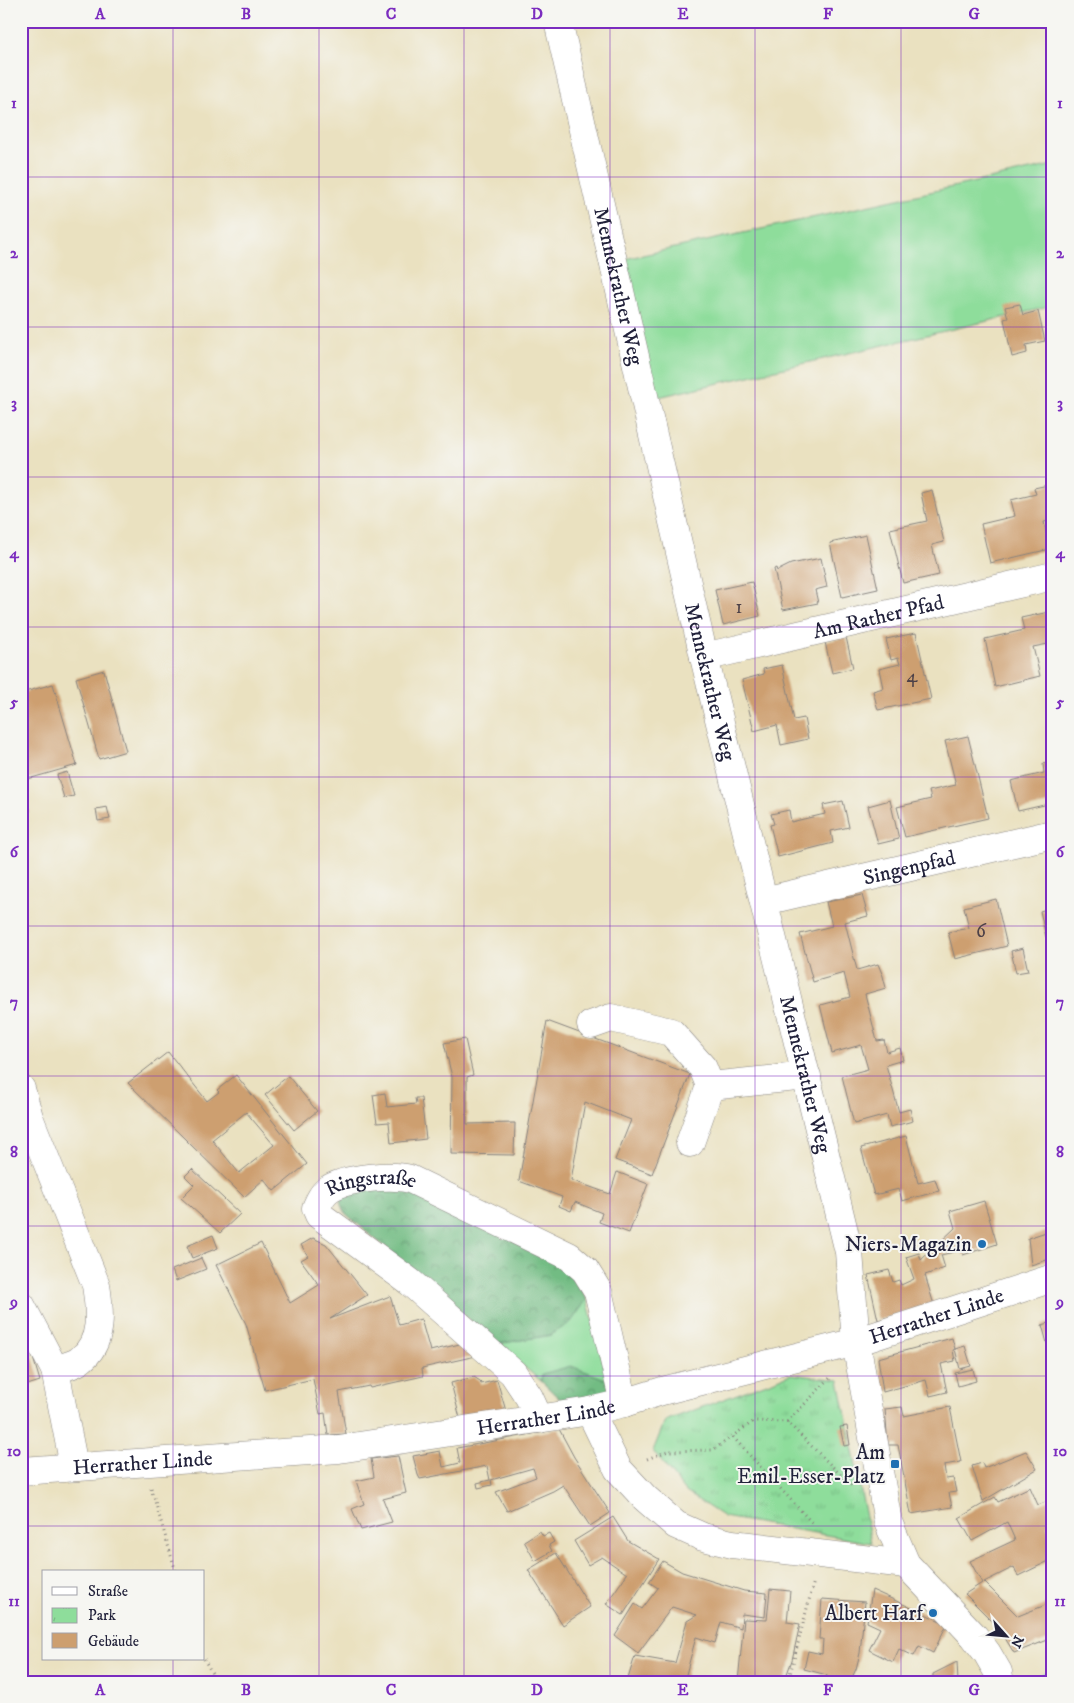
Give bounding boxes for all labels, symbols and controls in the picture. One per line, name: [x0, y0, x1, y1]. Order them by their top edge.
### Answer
text: A: [94, 4, 106, 24]
text: B: [241, 4, 251, 24]
text: C: [386, 4, 396, 24]
text: D: [531, 4, 543, 24]
text: E: [677, 4, 689, 24]
text: F: [823, 4, 833, 24]
text: G: [968, 4, 980, 24]
text: 1: [11, 93, 17, 113]
text: 1: [1057, 93, 1063, 113]
street label: Mennekrather Weg: [587, 205, 649, 369]
text: 2: [10, 243, 19, 263]
text: 2: [1056, 243, 1065, 263]
text: 3: [11, 393, 17, 413]
text: 3: [1057, 393, 1063, 413]
text: 4: [8, 543, 19, 563]
text: 4: [1054, 543, 1065, 563]
street label: Am Rather Pfad: [811, 590, 947, 645]
house number: 1: [736, 596, 743, 619]
street label: Mennekrather Weg: [678, 601, 741, 764]
house number: 4: [907, 665, 919, 688]
text: 5: [9, 692, 18, 712]
text: 5: [1055, 692, 1064, 712]
text: 6: [10, 842, 20, 862]
text: 6: [1056, 842, 1066, 862]
street label: Singenpfad: [861, 845, 959, 892]
house number: 6: [976, 920, 987, 943]
text: 7: [10, 992, 18, 1012]
text: 7: [1056, 992, 1064, 1012]
street label: Mennekrather Weg: [773, 993, 837, 1157]
text: 8: [10, 1142, 18, 1162]
text: 8: [1056, 1142, 1064, 1162]
street label: Ringstraße: [321, 1165, 422, 1203]
place label: Niers-Magazin: [845, 1232, 972, 1258]
marker: Niers-Magazin: [976, 1238, 988, 1250]
street label: Herrather Linde: [866, 1283, 1008, 1351]
text: 9: [9, 1292, 18, 1312]
text: 9: [1055, 1292, 1064, 1312]
street label: Herrather Linde: [475, 1393, 618, 1442]
place label: Am Emil-Esser-Platz: [737, 1440, 885, 1490]
text: 10: [7, 1441, 22, 1461]
text: 10: [1053, 1441, 1068, 1461]
street label: Herrather Linde: [72, 1446, 214, 1481]
marker: Am Emil-Esser-Platz: [889, 1458, 901, 1470]
legend: [42, 1570, 205, 1660]
text: Straße: [88, 1582, 128, 1601]
text: 11: [8, 1591, 20, 1611]
text: 11: [1054, 1591, 1066, 1611]
place label: Albert Harf: [825, 1601, 926, 1627]
text: Park: [88, 1606, 117, 1625]
marker: Albert Harf: [927, 1607, 939, 1619]
north arrow: [982, 1610, 1032, 1660]
text: Gebäude: [88, 1632, 139, 1651]
text: N: [1006, 1632, 1027, 1651]
text: A: [94, 1680, 106, 1700]
text: B: [241, 1680, 251, 1700]
text: C: [386, 1680, 396, 1700]
text: D: [531, 1680, 543, 1700]
text: E: [677, 1680, 689, 1700]
text: F: [823, 1680, 833, 1700]
text: G: [968, 1680, 980, 1700]

